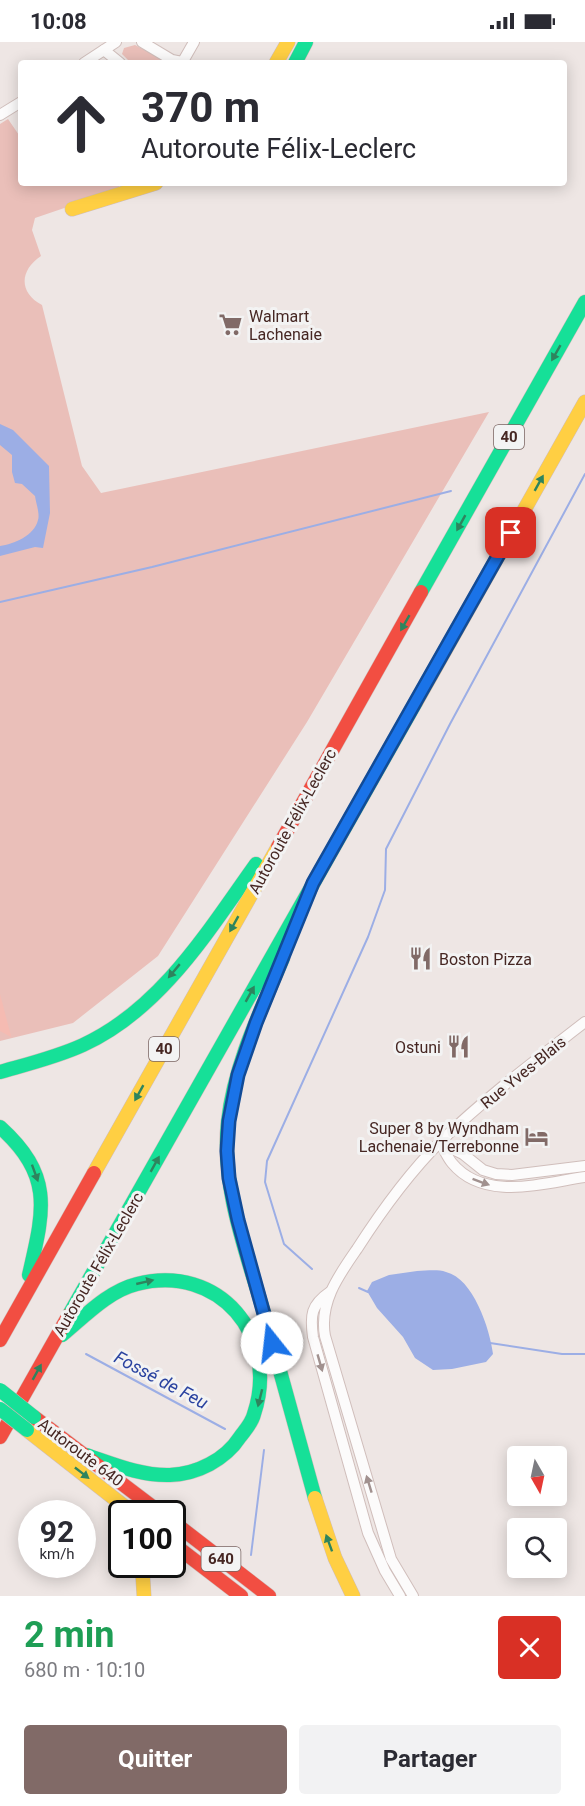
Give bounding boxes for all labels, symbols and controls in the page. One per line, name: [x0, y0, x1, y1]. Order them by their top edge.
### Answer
text: 10:08: [30, 9, 87, 34]
text: 370 m: [141, 83, 260, 132]
icon: ahead: [42, 84, 120, 162]
text: Autoroute Félix-Leclerc: [141, 133, 416, 165]
place label: Walmart Lachenaie: [249, 307, 322, 344]
supermarket icon: Walmart Lachenaie: [218, 312, 244, 338]
one-way arrow: [551, 345, 561, 362]
road number: 40: [494, 425, 524, 449]
one-way arrow: [534, 474, 544, 491]
pin: [485, 507, 536, 558]
one-way arrow: [456, 515, 466, 532]
icon: arrive: [494, 516, 527, 549]
one-way arrow: [400, 615, 410, 632]
street label: Autoroute Félix-Leclerc: [245, 745, 340, 897]
one-way arrow: [230, 915, 240, 932]
restaurant icon: Boston Pizza: [408, 946, 434, 972]
place label: Boston Pizza: [439, 950, 532, 969]
one-way arrow: [168, 963, 181, 979]
one-way arrow: [245, 986, 256, 1002]
street label: Rue Yves-Blais: [477, 1032, 570, 1113]
restaurant icon: Ostuni: [446, 1034, 472, 1060]
road number: 40: [149, 1037, 179, 1061]
place label: Ostuni: [395, 1038, 441, 1057]
one-way arrow: [134, 1085, 144, 1102]
place label: Super 8 by Wyndham Lachenaie/Terrebonne: [359, 1119, 519, 1156]
hotel icon: Super 8 by Wyndham Lachenaie/Terrebonne: [524, 1124, 550, 1150]
one-way arrow: [149, 1156, 160, 1172]
one-way arrow: [31, 1164, 41, 1182]
one-way arrow: [472, 1177, 490, 1187]
street label: Autoroute Félix-Leclerc: [49, 1189, 147, 1340]
one-way arrow: [136, 1277, 154, 1287]
position arrow: [240, 1311, 304, 1375]
water label: Fossé de Feu: [111, 1346, 212, 1413]
one-way arrow: [316, 1354, 325, 1372]
one-way arrow: [32, 1363, 42, 1380]
one-way arrow: [254, 1389, 264, 1407]
street label: Autoroute 640: [35, 1414, 127, 1490]
north arrow: [507, 1446, 567, 1506]
map controls: [507, 1446, 567, 1578]
one-way arrow: [74, 1466, 89, 1478]
one-way arrow: [364, 1475, 373, 1493]
speed limit sign: 100: [108, 1500, 186, 1578]
text: 92: [40, 1514, 74, 1549]
button: search: [507, 1518, 567, 1578]
one-way arrow: [323, 1534, 333, 1552]
text: km/h: [39, 1545, 75, 1563]
road number: 640: [202, 1547, 240, 1571]
text: 2 min: [24, 1614, 115, 1656]
button: close: [498, 1616, 561, 1679]
text: 680 m · 10:10: [24, 1658, 145, 1682]
button: Quitter: [24, 1725, 287, 1794]
button: Partager: [299, 1725, 561, 1794]

